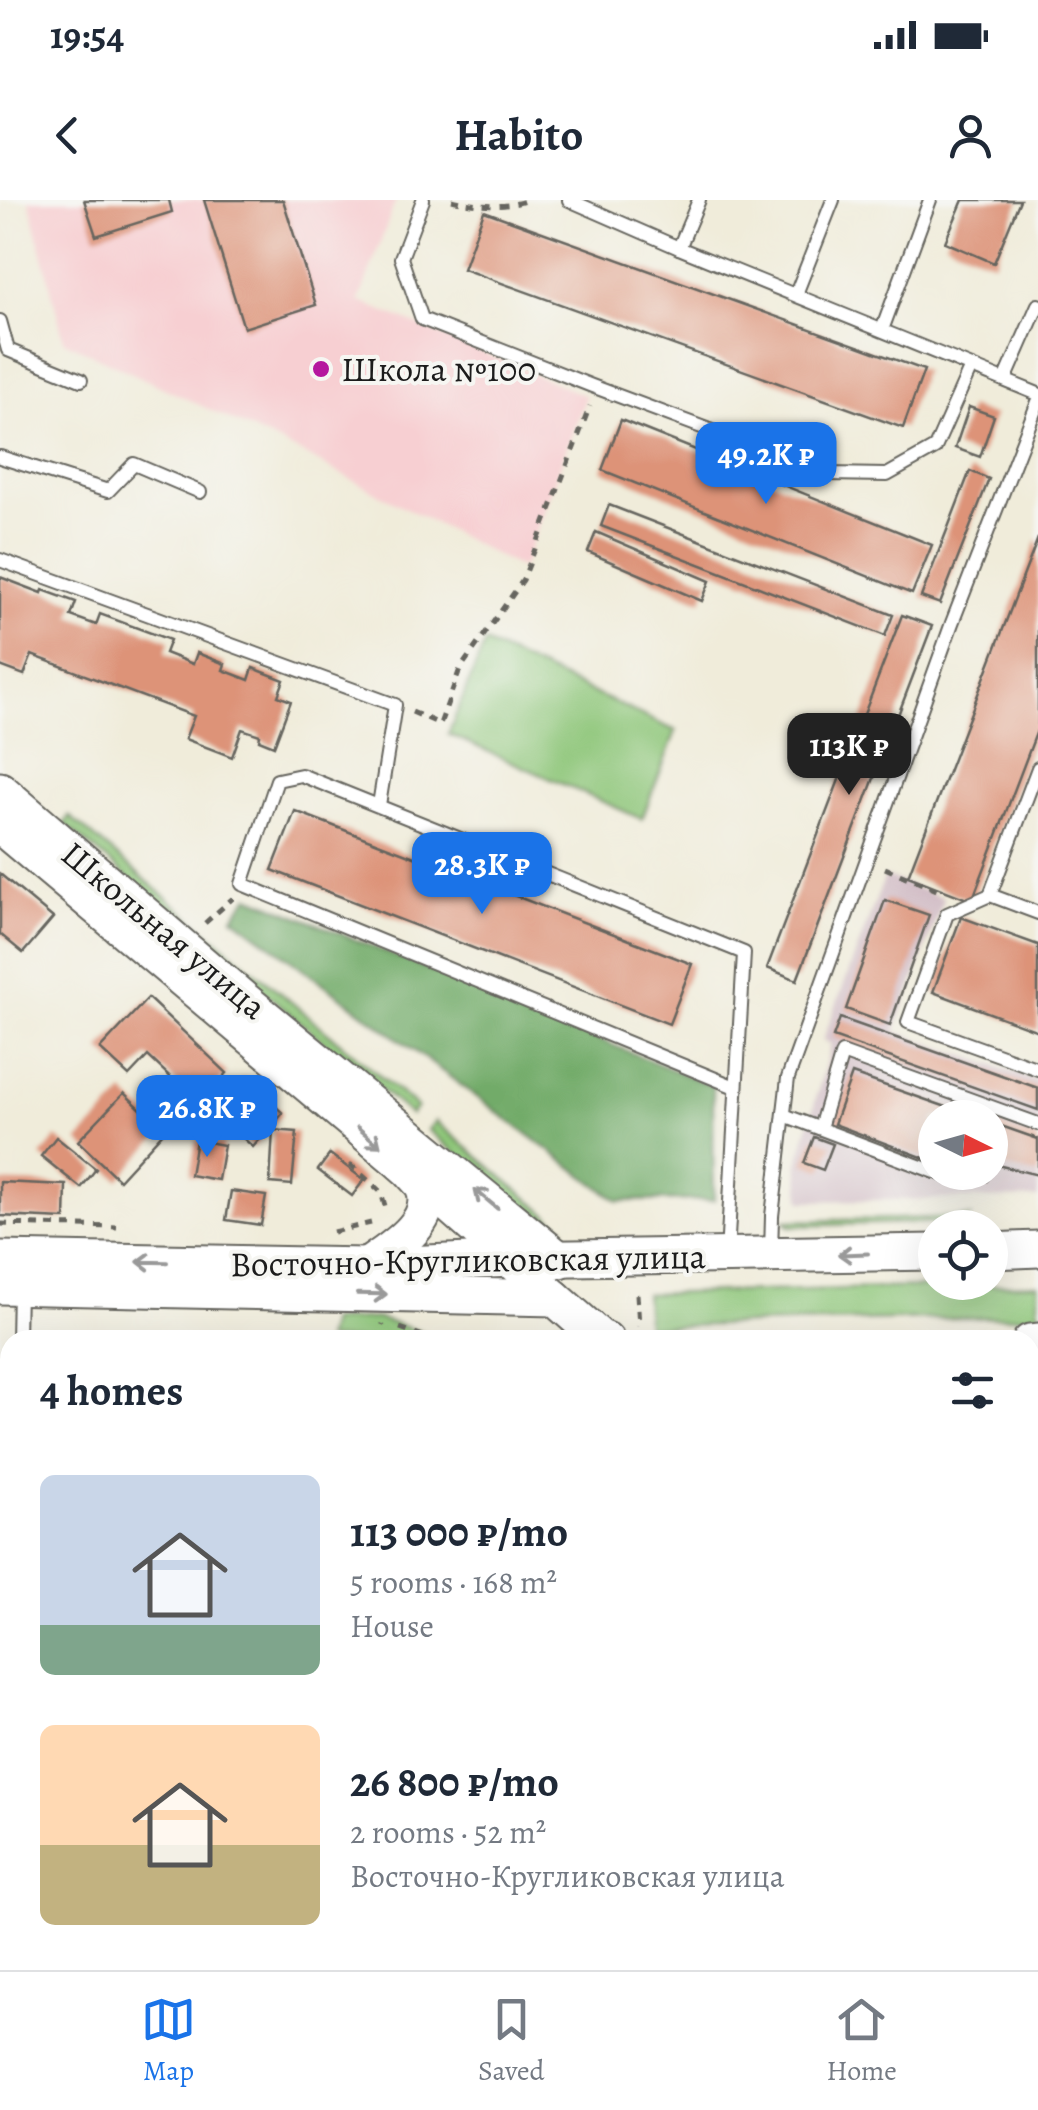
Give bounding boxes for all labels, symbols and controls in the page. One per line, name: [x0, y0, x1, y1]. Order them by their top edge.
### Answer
text: 19:54: [50, 9, 124, 61]
text: Habito: [454, 104, 584, 166]
icon: back: [40, 108, 95, 163]
icon: person: [943, 108, 998, 163]
place label: Школа №100: [341, 345, 536, 393]
marker: Школа №100: [310, 358, 332, 380]
pin: 49.2K ₽: [674, 422, 858, 507]
text: 49.2K ₽: [718, 432, 814, 476]
pin: 113K ₽: [768, 713, 930, 798]
text: 113K ₽: [809, 723, 889, 767]
street label: Школьная улица: [51, 830, 277, 1030]
pin: 28.3K ₽: [390, 832, 574, 917]
text: 28.3K ₽: [434, 842, 530, 886]
pin: 26.8K ₽: [115, 1075, 299, 1160]
text: 26.8K ₽: [158, 1085, 256, 1129]
north arrow: [918, 1100, 1008, 1190]
map controls: [918, 1100, 1008, 1300]
one-way arrow: [356, 1125, 381, 1148]
one-way arrow: [474, 1188, 500, 1210]
button: locate: [918, 1210, 1008, 1300]
street label: Восточно-Кругликовская улица: [230, 1232, 706, 1288]
one-way arrow: [837, 1245, 869, 1264]
one-way arrow: [136, 1252, 168, 1272]
one-way arrow: [356, 1284, 388, 1303]
text: 4 homes: [40, 1362, 183, 1419]
icon: filters: [945, 1363, 1000, 1418]
text: 113 000 ₽/mo: [350, 1503, 568, 1560]
icon: home: [120, 1515, 240, 1635]
text: 5 rooms · 168 m²: [350, 1560, 557, 1604]
text: House: [350, 1604, 434, 1648]
text: 26 800 ₽/mo: [350, 1753, 559, 1810]
icon: home: [120, 1765, 240, 1885]
text: 2 rooms · 52 m²: [350, 1810, 546, 1854]
text: Восточно-Кругликовская улица: [350, 1854, 785, 1898]
tab: Map: [141, 1992, 196, 2090]
tab: Saved: [478, 1992, 545, 2090]
tab: Home: [827, 1992, 897, 2090]

